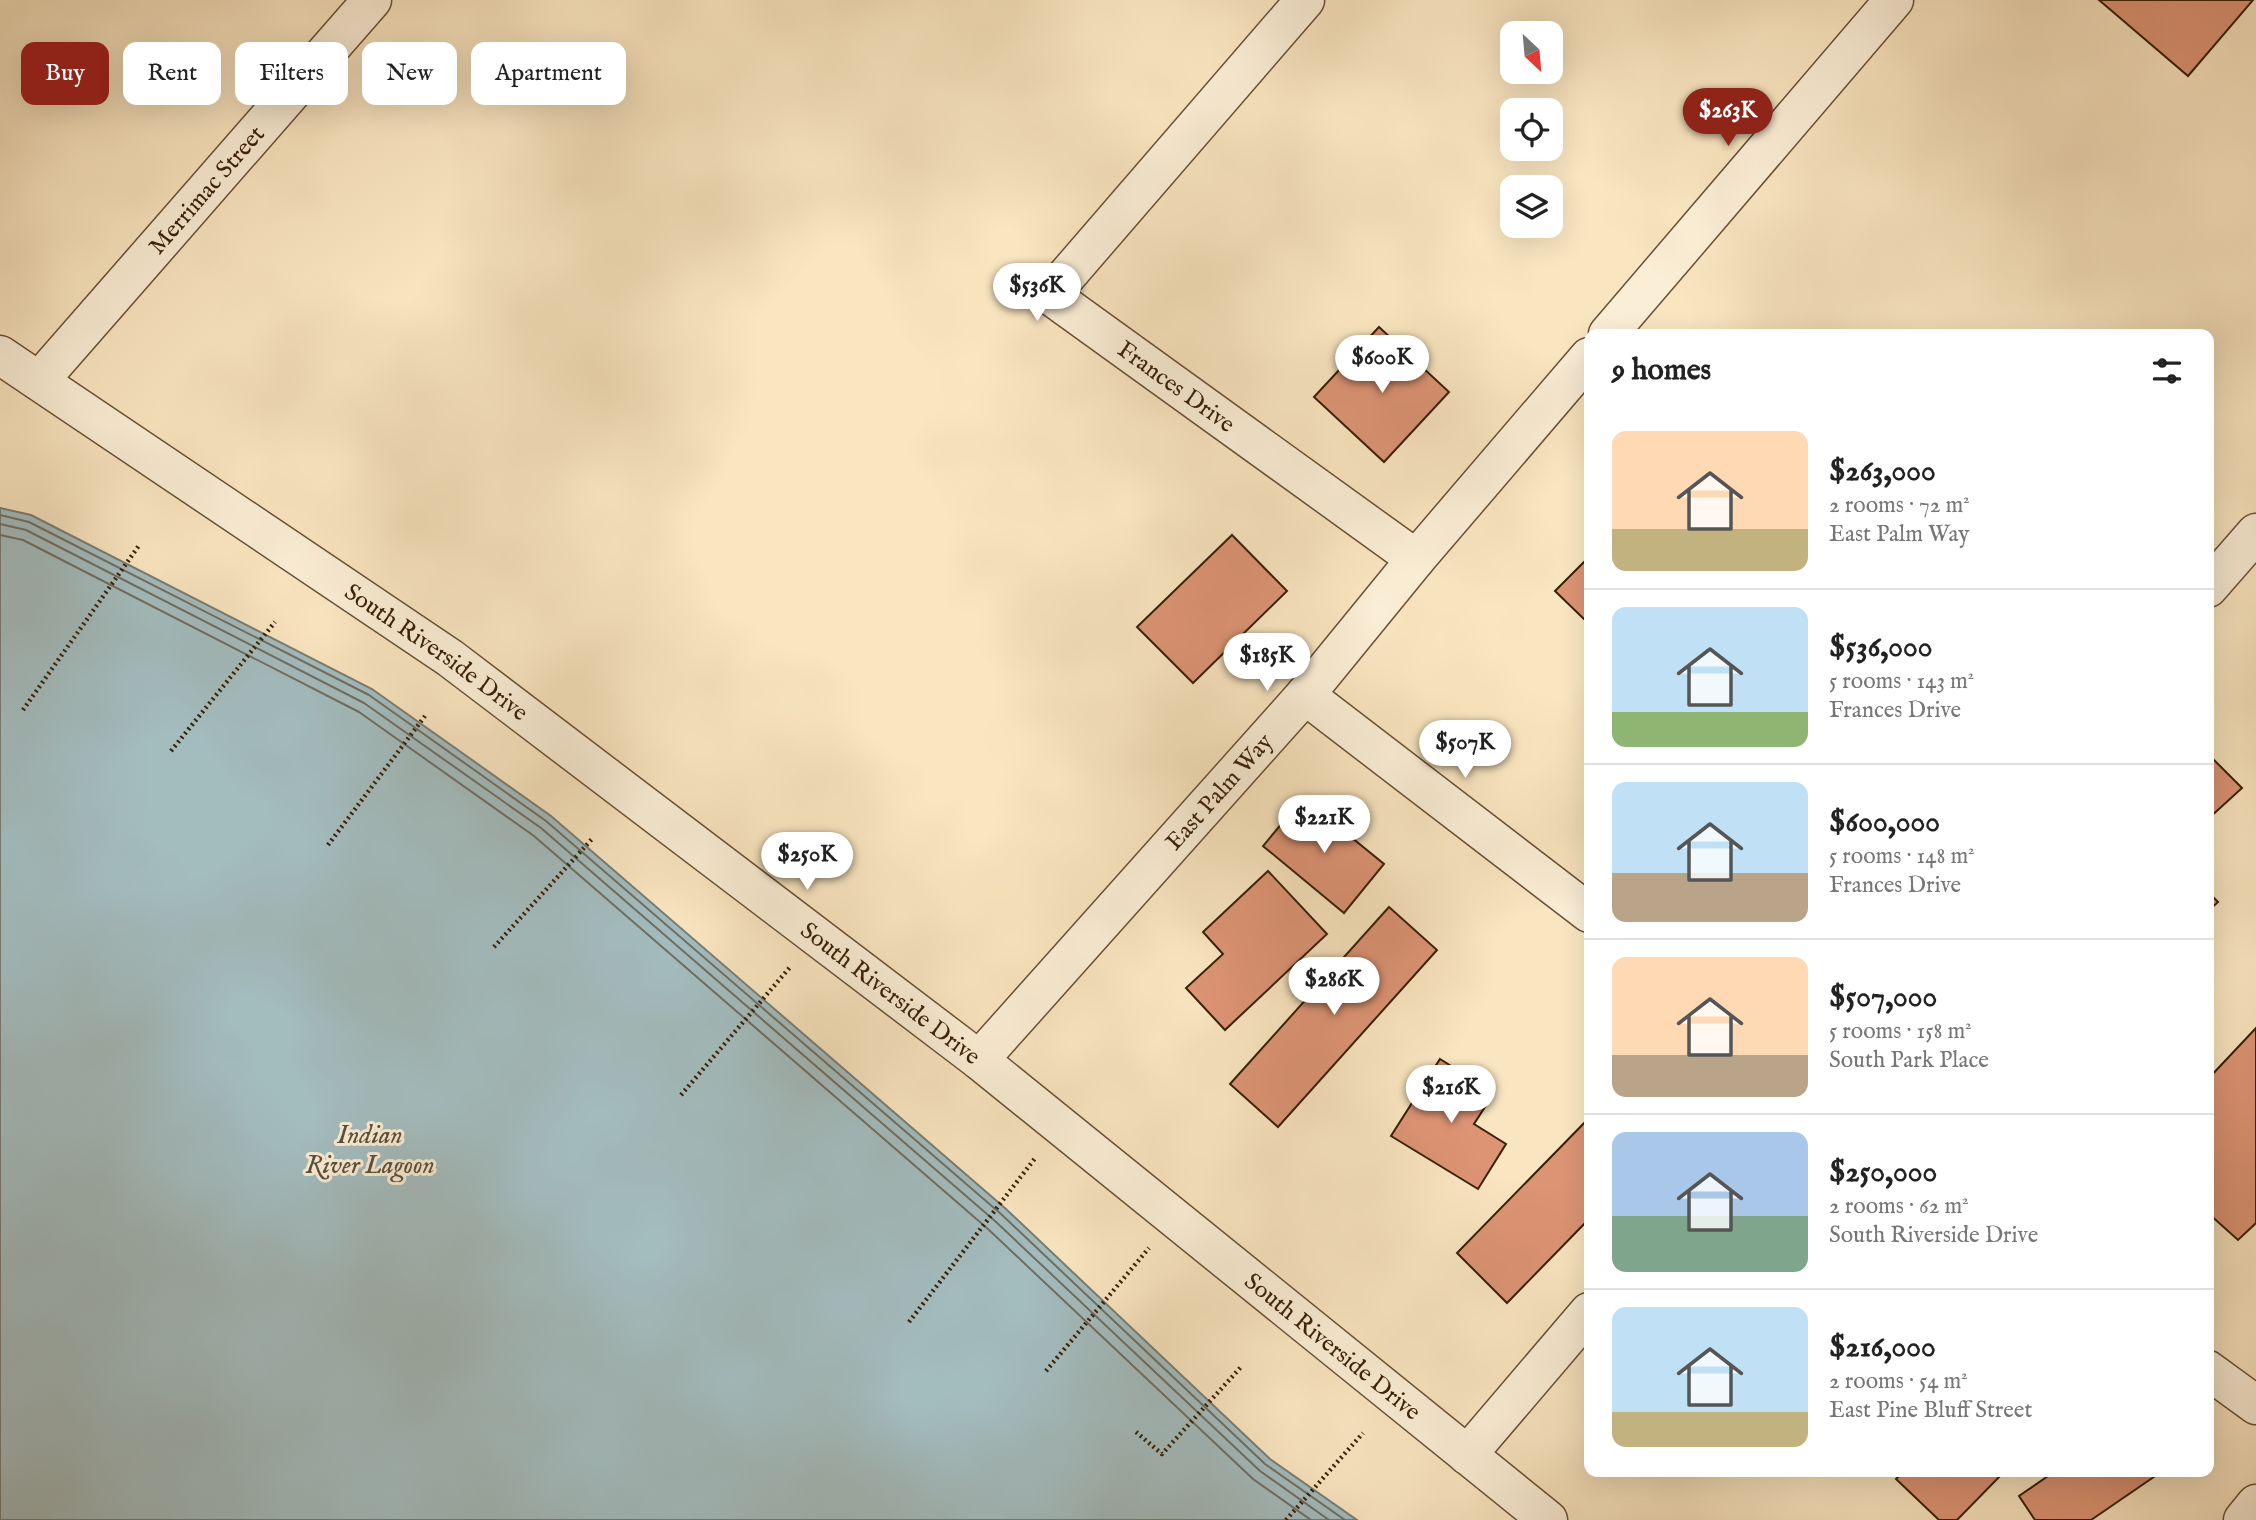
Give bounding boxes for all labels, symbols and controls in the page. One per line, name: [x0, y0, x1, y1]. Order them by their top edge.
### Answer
north arrow: [1500, 21, 1563, 84]
map controls: [1500, 21, 1563, 238]
chip: Buy: [21, 42, 109, 105]
chip: Rent: [123, 42, 221, 105]
chip: Filters: [235, 42, 348, 105]
chip: New: [362, 42, 457, 105]
chip: Apartment: [471, 42, 626, 105]
pin: $263K: [1679, 88, 1777, 148]
text: $263K: [1699, 96, 1757, 125]
button: locate: [1500, 98, 1563, 161]
street label: Merrimac Street: [142, 120, 272, 262]
button: layers: [1500, 175, 1563, 238]
pin: $536K: [988, 264, 1086, 323]
text: $536K: [1009, 271, 1065, 300]
street label: Frances Drive: [1111, 335, 1241, 440]
pin: $600K: [1333, 336, 1431, 395]
text: $600K: [1351, 343, 1413, 372]
text: 9 homes: [1612, 352, 1711, 390]
icon: filters: [2148, 352, 2186, 390]
text: $263,000: [1829, 453, 1936, 491]
icon: home: [1668, 459, 1752, 543]
text: 2 rooms · 72 m²: [1829, 491, 1970, 520]
text: East Palm Way: [1829, 520, 1970, 549]
street label: South Riverside Drive: [338, 577, 534, 729]
text: $536,000: [1829, 629, 1933, 667]
pin: $185K: [1218, 634, 1316, 693]
icon: home: [1668, 635, 1752, 719]
text: $185K: [1239, 641, 1295, 670]
text: 5 rooms · 143 m²: [1829, 667, 1974, 696]
text: Frances Drive: [1829, 696, 1961, 725]
pin: $507K: [1416, 720, 1514, 780]
street label: East Palm Way: [1159, 727, 1281, 858]
text: $507K: [1435, 728, 1495, 757]
pin: $221K: [1275, 796, 1373, 855]
text: $221K: [1294, 803, 1354, 832]
text: $600,000: [1829, 804, 1940, 842]
icon: home: [1668, 810, 1752, 894]
pin: $250K: [758, 832, 856, 892]
text: $250K: [777, 840, 837, 869]
text: 5 rooms · 148 m²: [1829, 842, 1975, 871]
text: Frances Drive: [1829, 871, 1961, 900]
street label: South Riverside Drive: [793, 916, 986, 1073]
pin: $286K: [1285, 958, 1383, 1017]
text: $286K: [1305, 965, 1363, 994]
text: $507,000: [1829, 979, 1937, 1017]
icon: home: [1668, 985, 1752, 1069]
text: 5 rooms · 158 m²: [1829, 1017, 1972, 1046]
text: South Park Place: [1829, 1046, 1989, 1075]
pin: $216K: [1402, 1066, 1500, 1125]
text: $216K: [1422, 1073, 1480, 1102]
water label: Indian River Lagoon: [305, 1119, 435, 1183]
text: $250,000: [1829, 1154, 1937, 1192]
icon: home: [1668, 1160, 1752, 1244]
text: 2 rooms · 62 m²: [1829, 1192, 1969, 1221]
text: South Riverside Drive: [1829, 1221, 2038, 1250]
street label: South Riverside Drive: [1237, 1267, 1427, 1428]
text: $216,000: [1829, 1329, 1936, 1367]
icon: home: [1668, 1335, 1752, 1419]
text: 2 rooms · 54 m²: [1829, 1367, 1968, 1396]
text: East Pine Bluff Street: [1829, 1396, 2032, 1425]

